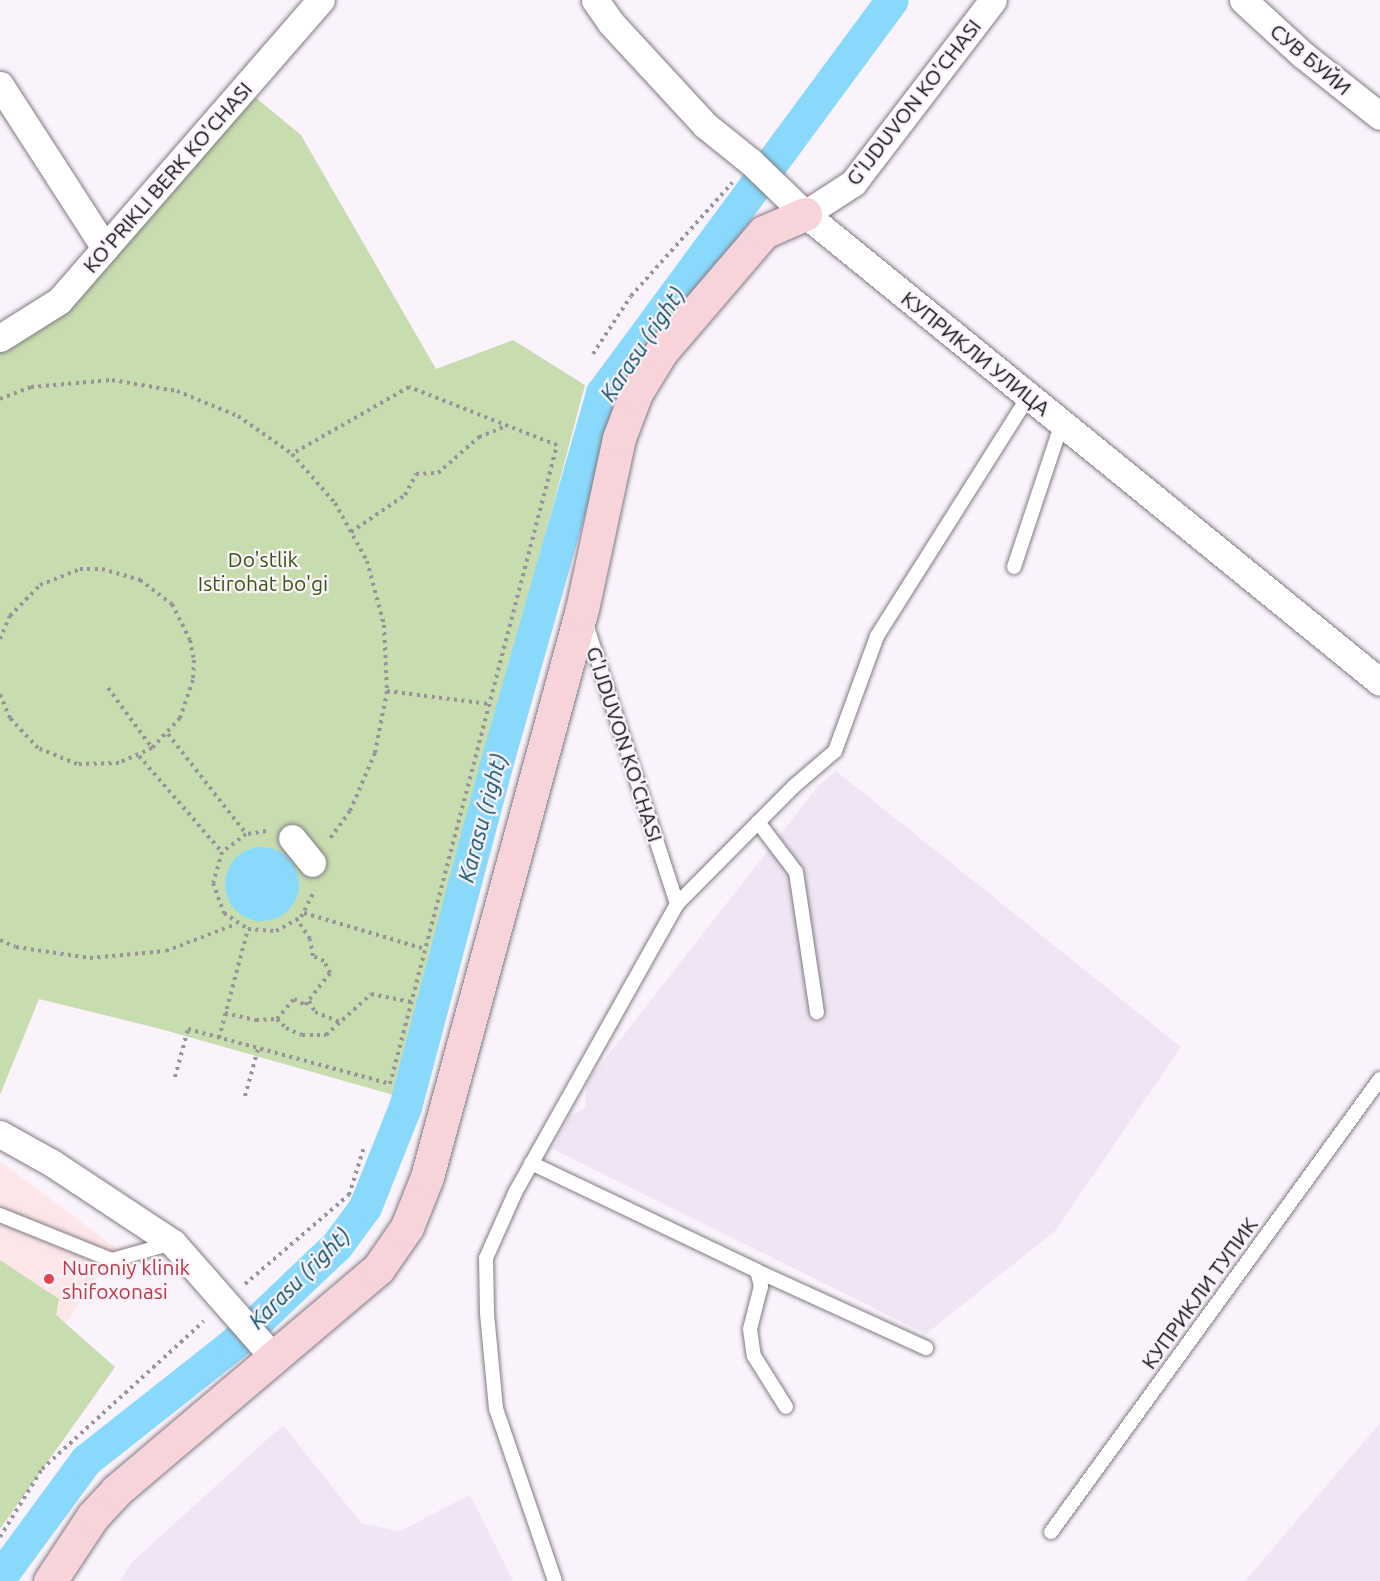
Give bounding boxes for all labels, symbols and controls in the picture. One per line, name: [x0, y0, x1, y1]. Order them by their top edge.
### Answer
street label: G'IJDUVON KO'CHASI: [840, 14, 986, 190]
street label: СУВ БУЙИ: [1265, 18, 1357, 100]
street label: KO'PRIKLI BERK KO'CHASI: [77, 76, 257, 278]
water label: Karasu (right): [594, 282, 690, 406]
street label: КУПРИКЛИ УЛИЦА: [897, 285, 1055, 421]
park label: Do'stlik Istirohat bo'gi: [198, 546, 328, 596]
street label: G'IJDUVON KO'CHASI: [581, 643, 669, 845]
water label: Karasu (right): [452, 751, 512, 885]
street label: КУПРИКЛИ ТУПИК: [1136, 1212, 1262, 1374]
water label: Karasu (right): [243, 1222, 355, 1334]
place label: Nuroniy klinik shifoxonasi: [62, 1254, 190, 1304]
marker: Nuroniy klinik shifoxonasi: [40, 1270, 58, 1288]

